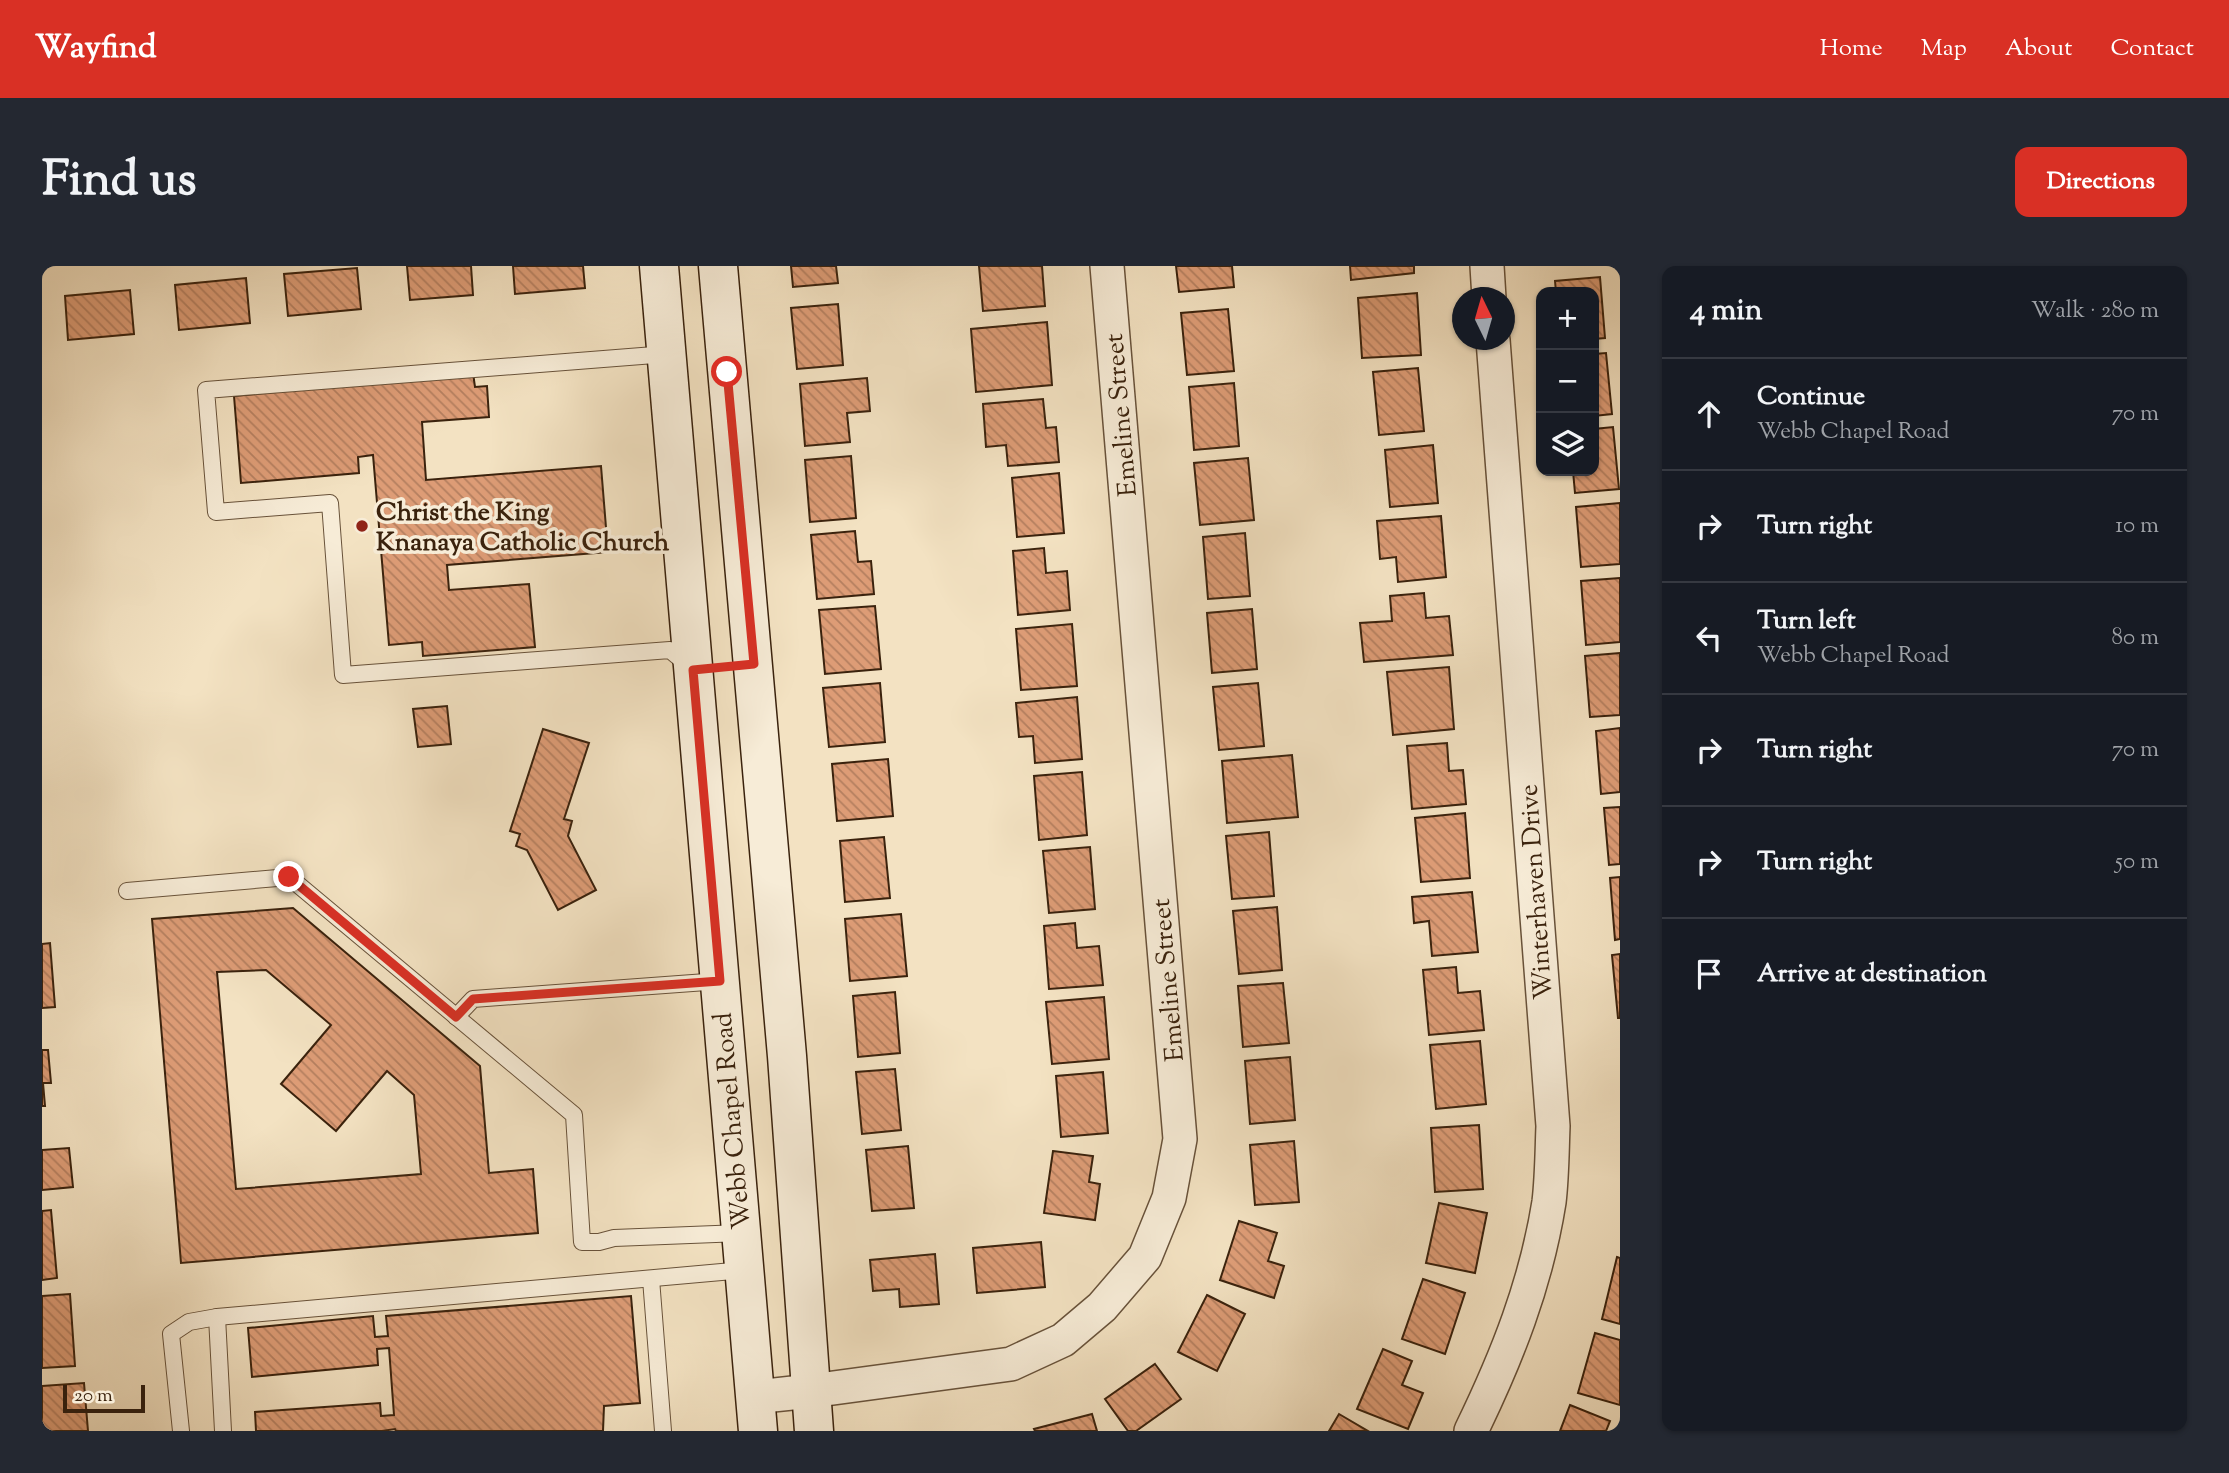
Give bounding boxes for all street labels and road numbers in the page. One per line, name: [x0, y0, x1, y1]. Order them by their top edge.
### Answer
street label: Emeline Street: [1097, 332, 1148, 498]
street label: Winterhaven Drive: [1512, 783, 1563, 1001]
street label: Emeline Street: [1144, 897, 1195, 1063]
street label: Webb Chapel Road: [706, 1011, 761, 1231]

